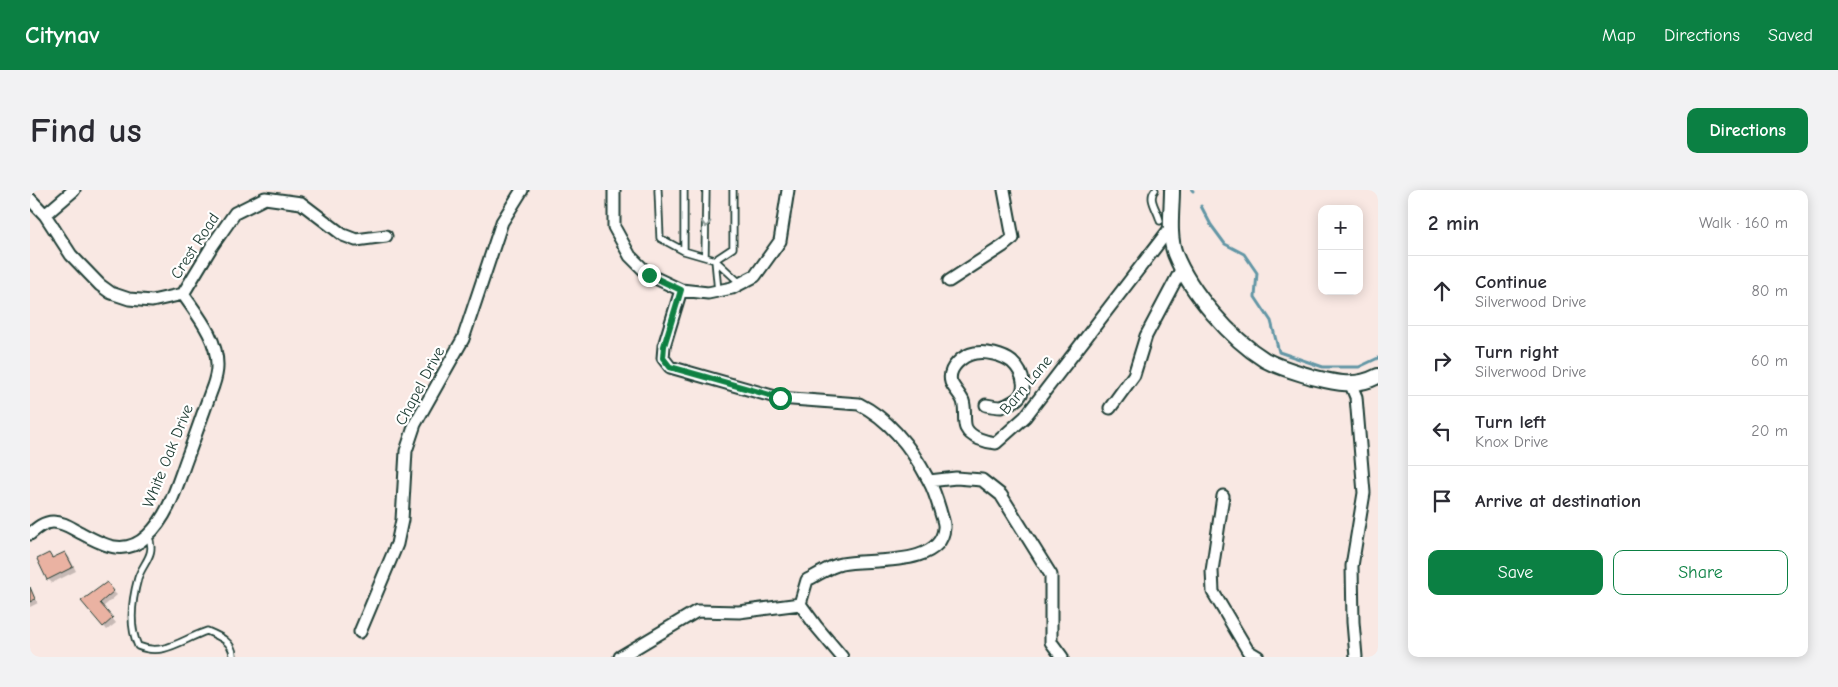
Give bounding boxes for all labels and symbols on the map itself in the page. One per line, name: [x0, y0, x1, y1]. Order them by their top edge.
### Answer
street label: Crest Road: [167, 210, 223, 282]
one-way arrow: [701, 220, 711, 228]
route end: [638, 264, 661, 287]
street label: Chapel Drive: [392, 344, 448, 428]
street label: Barn Lane: [996, 352, 1056, 418]
route start: [769, 387, 792, 410]
street label: White Oak Drive: [139, 402, 197, 510]

